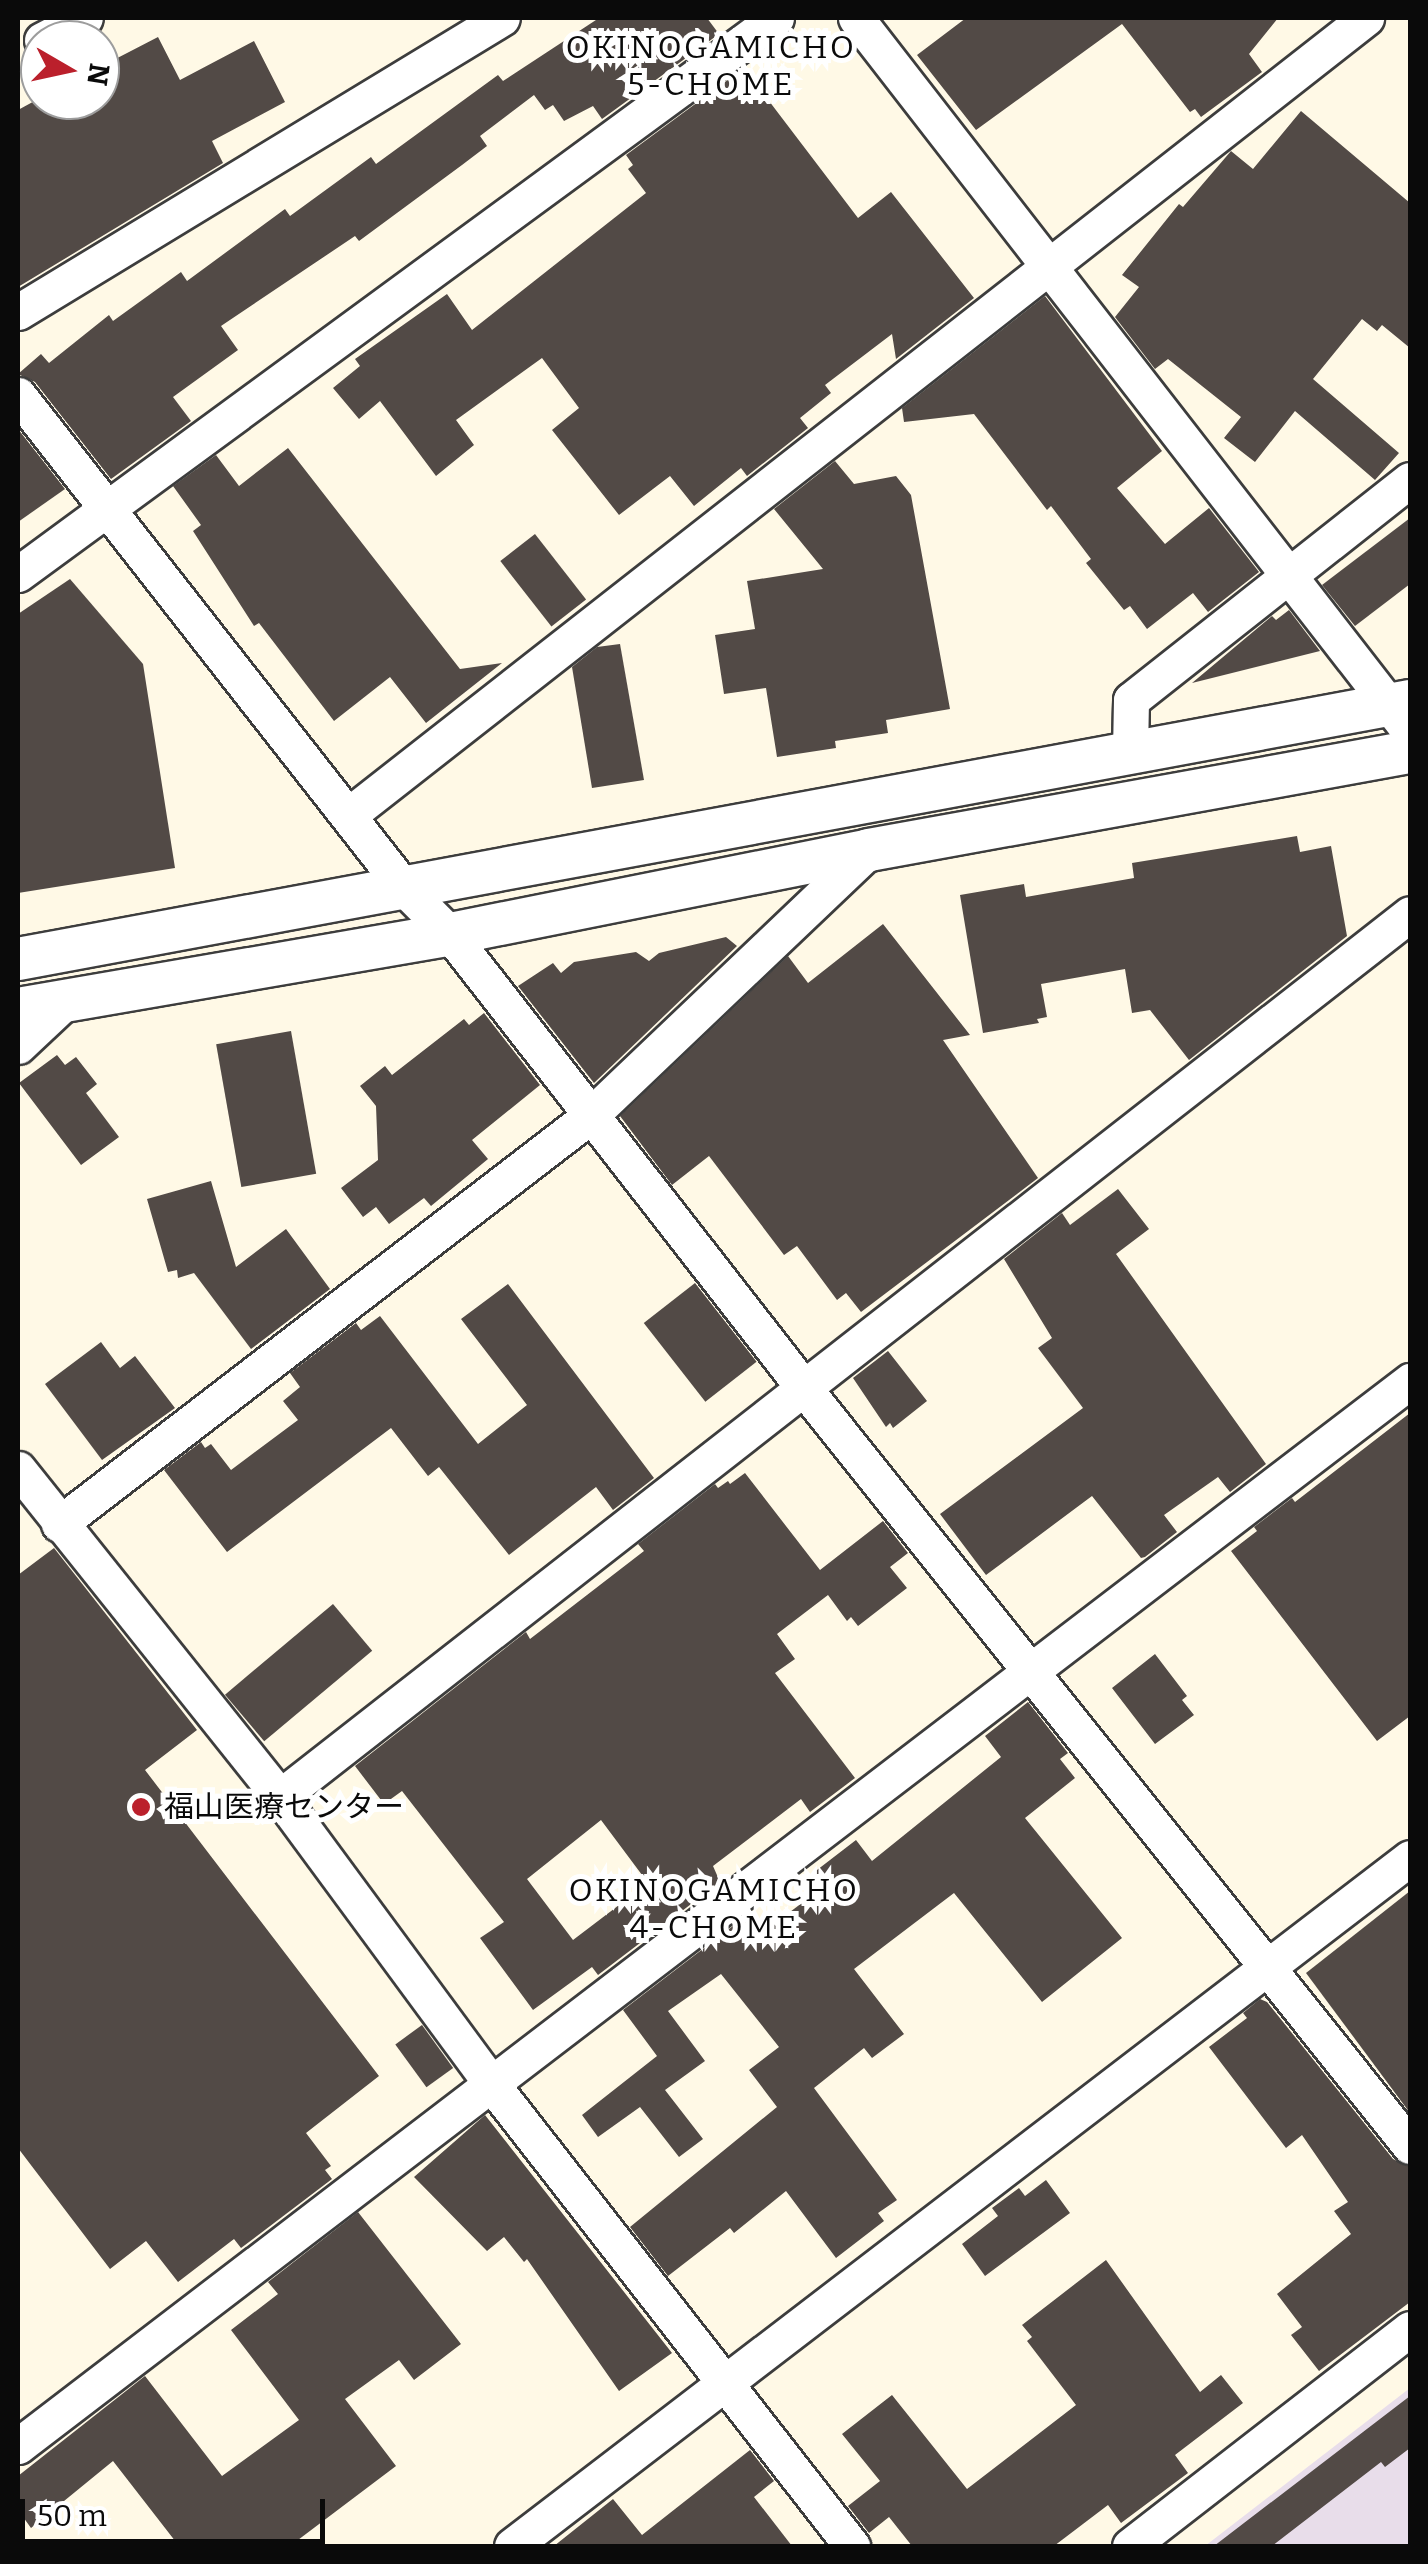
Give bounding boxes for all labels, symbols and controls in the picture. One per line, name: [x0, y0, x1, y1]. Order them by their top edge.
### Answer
north arrow: [20, 20, 120, 120]
district label: OKINOGAMICHO 5-CHOME: [566, 29, 856, 104]
text: N: [80, 61, 116, 88]
place label: 福山医療センター: [164, 1789, 404, 1825]
marker: 福山医療センター: [128, 1794, 154, 1820]
district label: OKINOGAMICHO 4-CHOME: [569, 1872, 859, 1947]
scale bar: [25, 2479, 330, 2541]
text: 50 m: [37, 2498, 107, 2534]

